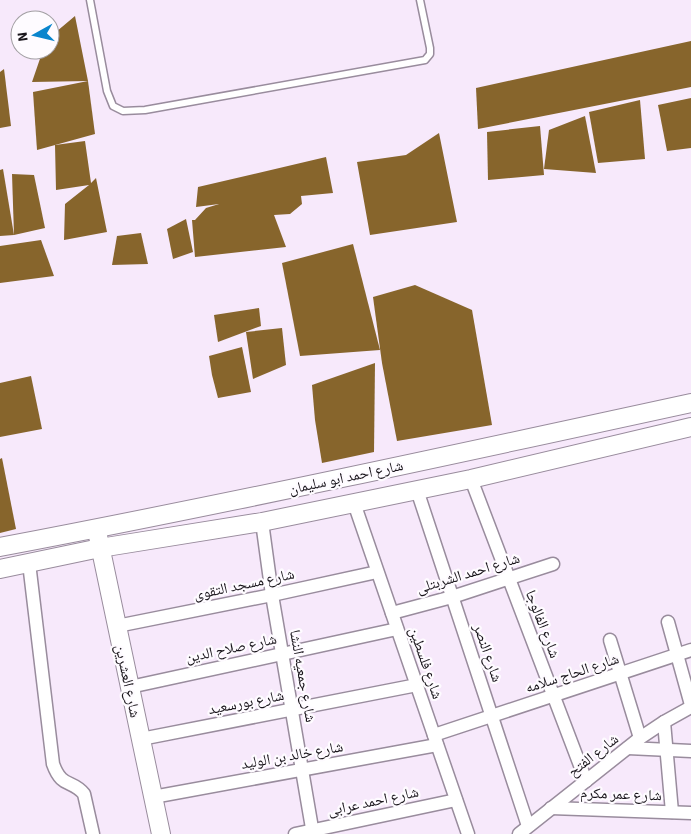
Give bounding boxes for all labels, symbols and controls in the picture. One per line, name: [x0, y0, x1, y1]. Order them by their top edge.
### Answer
north arrow: [10, 10, 60, 60]
text: N: [13, 31, 34, 43]
street label: شارع احمد ابو سليمان: [287, 455, 405, 500]
street label: شارع احمد الشربتلى: [414, 548, 523, 599]
street label: شارع مسجد التقوى: [192, 564, 297, 605]
street label: شارع الفالوجا: [520, 587, 565, 661]
street label: شارع النصر: [467, 620, 507, 685]
street label: شارع فلسطين: [403, 624, 448, 702]
street label: شارع جمعيه النشا: [284, 628, 321, 724]
street label: شارع صلاح الدين: [184, 629, 279, 668]
street label: شارع العشرين: [110, 643, 146, 720]
street label: شارع الحاج سلامه: [523, 648, 622, 698]
street label: شارع بورسعيد: [206, 685, 286, 720]
street label: شارع الفتح: [563, 729, 623, 782]
street label: شارع خالد بن الوليد: [239, 736, 345, 775]
street label: شارع احمد عرابى: [326, 782, 421, 821]
street label: شارع عمر مكرم: [580, 783, 662, 806]

